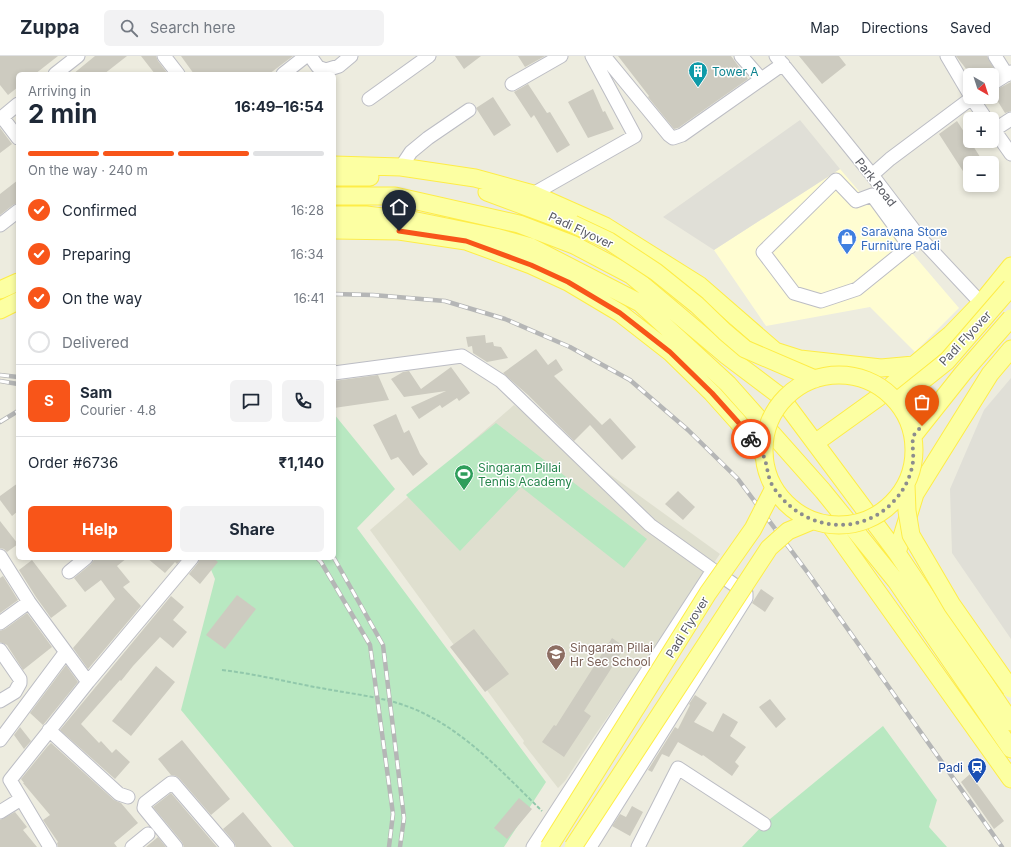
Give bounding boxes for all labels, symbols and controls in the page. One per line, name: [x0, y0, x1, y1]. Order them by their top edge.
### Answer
search box: [104, 10, 384, 46]
text: Zuppa: [20, 16, 80, 39]
icon: search: [118, 17, 140, 39]
text: Search here: [150, 18, 235, 37]
text: Map: [810, 19, 839, 36]
text: Directions: [861, 19, 928, 36]
text: Saved: [950, 19, 991, 36]
building icon: Tower A: [687, 60, 709, 88]
place label: Tower A: [712, 64, 759, 79]
north arrow: [963, 68, 999, 104]
map controls: [963, 68, 999, 192]
text: Arriving in: [28, 83, 91, 99]
text: 16:49–16:54: [234, 97, 324, 116]
text: 2 min: [28, 98, 98, 129]
button: +: [963, 112, 999, 148]
street label: Park Road: [852, 155, 900, 209]
button: −: [963, 156, 999, 192]
text: On the way · 240 m: [28, 162, 148, 178]
pin: [382, 190, 416, 231]
icon: home: [388, 196, 410, 218]
icon: check: [28, 199, 50, 221]
text: Confirmed: [62, 201, 137, 220]
text: 16:28: [291, 202, 324, 218]
street label: Padi Flyover: [546, 209, 616, 252]
place label: Saravana Store Furniture Padi: [861, 224, 947, 253]
shop icon: Saravana Store Furniture Padi: [836, 227, 858, 255]
icon: check: [28, 243, 50, 265]
text: Preparing: [62, 245, 131, 264]
text: 16:34: [290, 246, 324, 262]
icon: check: [28, 287, 50, 309]
text: On the way: [62, 289, 142, 308]
text: 16:41: [293, 290, 324, 306]
street label: Padi Flyover: [936, 307, 995, 369]
text: Delivered: [62, 333, 129, 352]
button: chat: [230, 380, 272, 422]
button: phone: [282, 380, 324, 422]
text: Sam: [80, 383, 112, 402]
pin: [905, 385, 939, 426]
text: S: [44, 391, 54, 410]
icon: bag: [911, 391, 933, 413]
text: Courier · 4.8: [80, 402, 156, 418]
courier: [731, 419, 771, 459]
icon: bike: [740, 428, 762, 450]
text: Order #6736: [28, 453, 118, 472]
text: ₹1,140: [279, 453, 324, 472]
place label: Singaram Pillai Tennis Academy: [478, 460, 572, 489]
sports icon: Singaram Pillai Tennis Academy: [453, 463, 475, 491]
button: Help: [28, 506, 172, 552]
button: Share: [180, 506, 324, 552]
street label: Padi Flyover: [662, 593, 712, 660]
place label: Singaram Pillai Hr Sec School: [570, 640, 653, 669]
school or university icon: Singaram Pillai Hr Sec School: [545, 643, 567, 671]
station icon: Padi: [966, 756, 988, 784]
place label: Padi: [938, 760, 963, 775]

